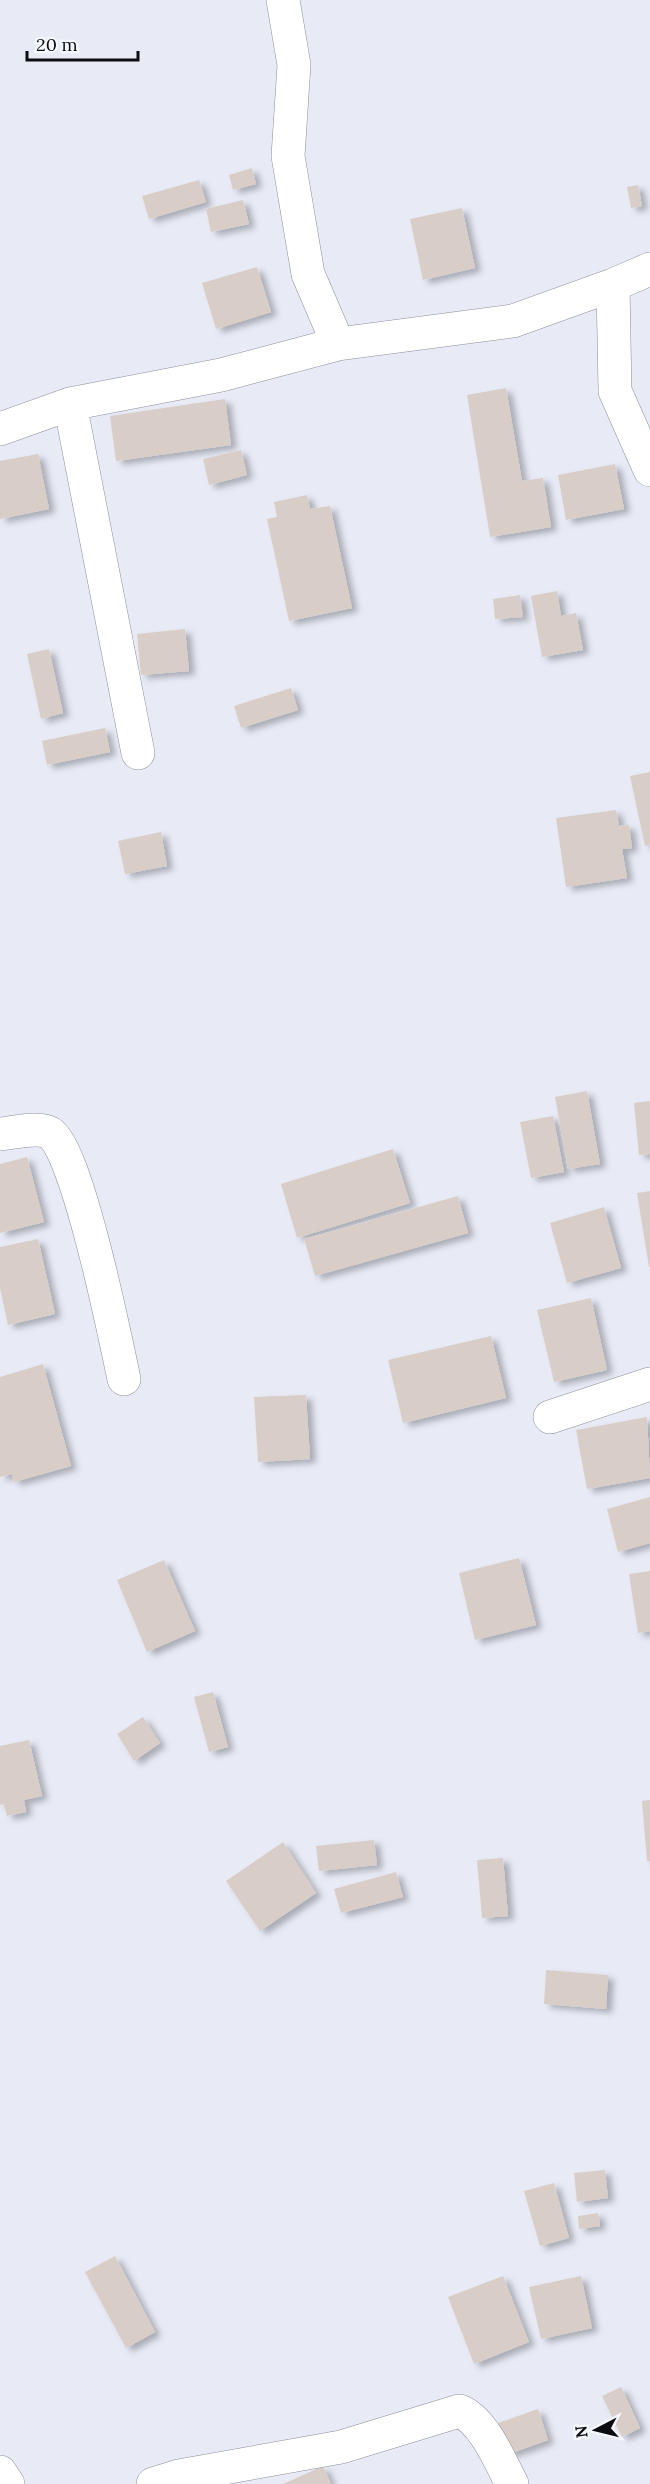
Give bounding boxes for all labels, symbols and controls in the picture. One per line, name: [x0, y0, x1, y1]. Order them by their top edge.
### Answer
scale bar: [27, 24, 138, 62]
text: 20 m: [36, 33, 78, 56]
north arrow: [566, 2400, 626, 2460]
text: N: [570, 2424, 592, 2439]

